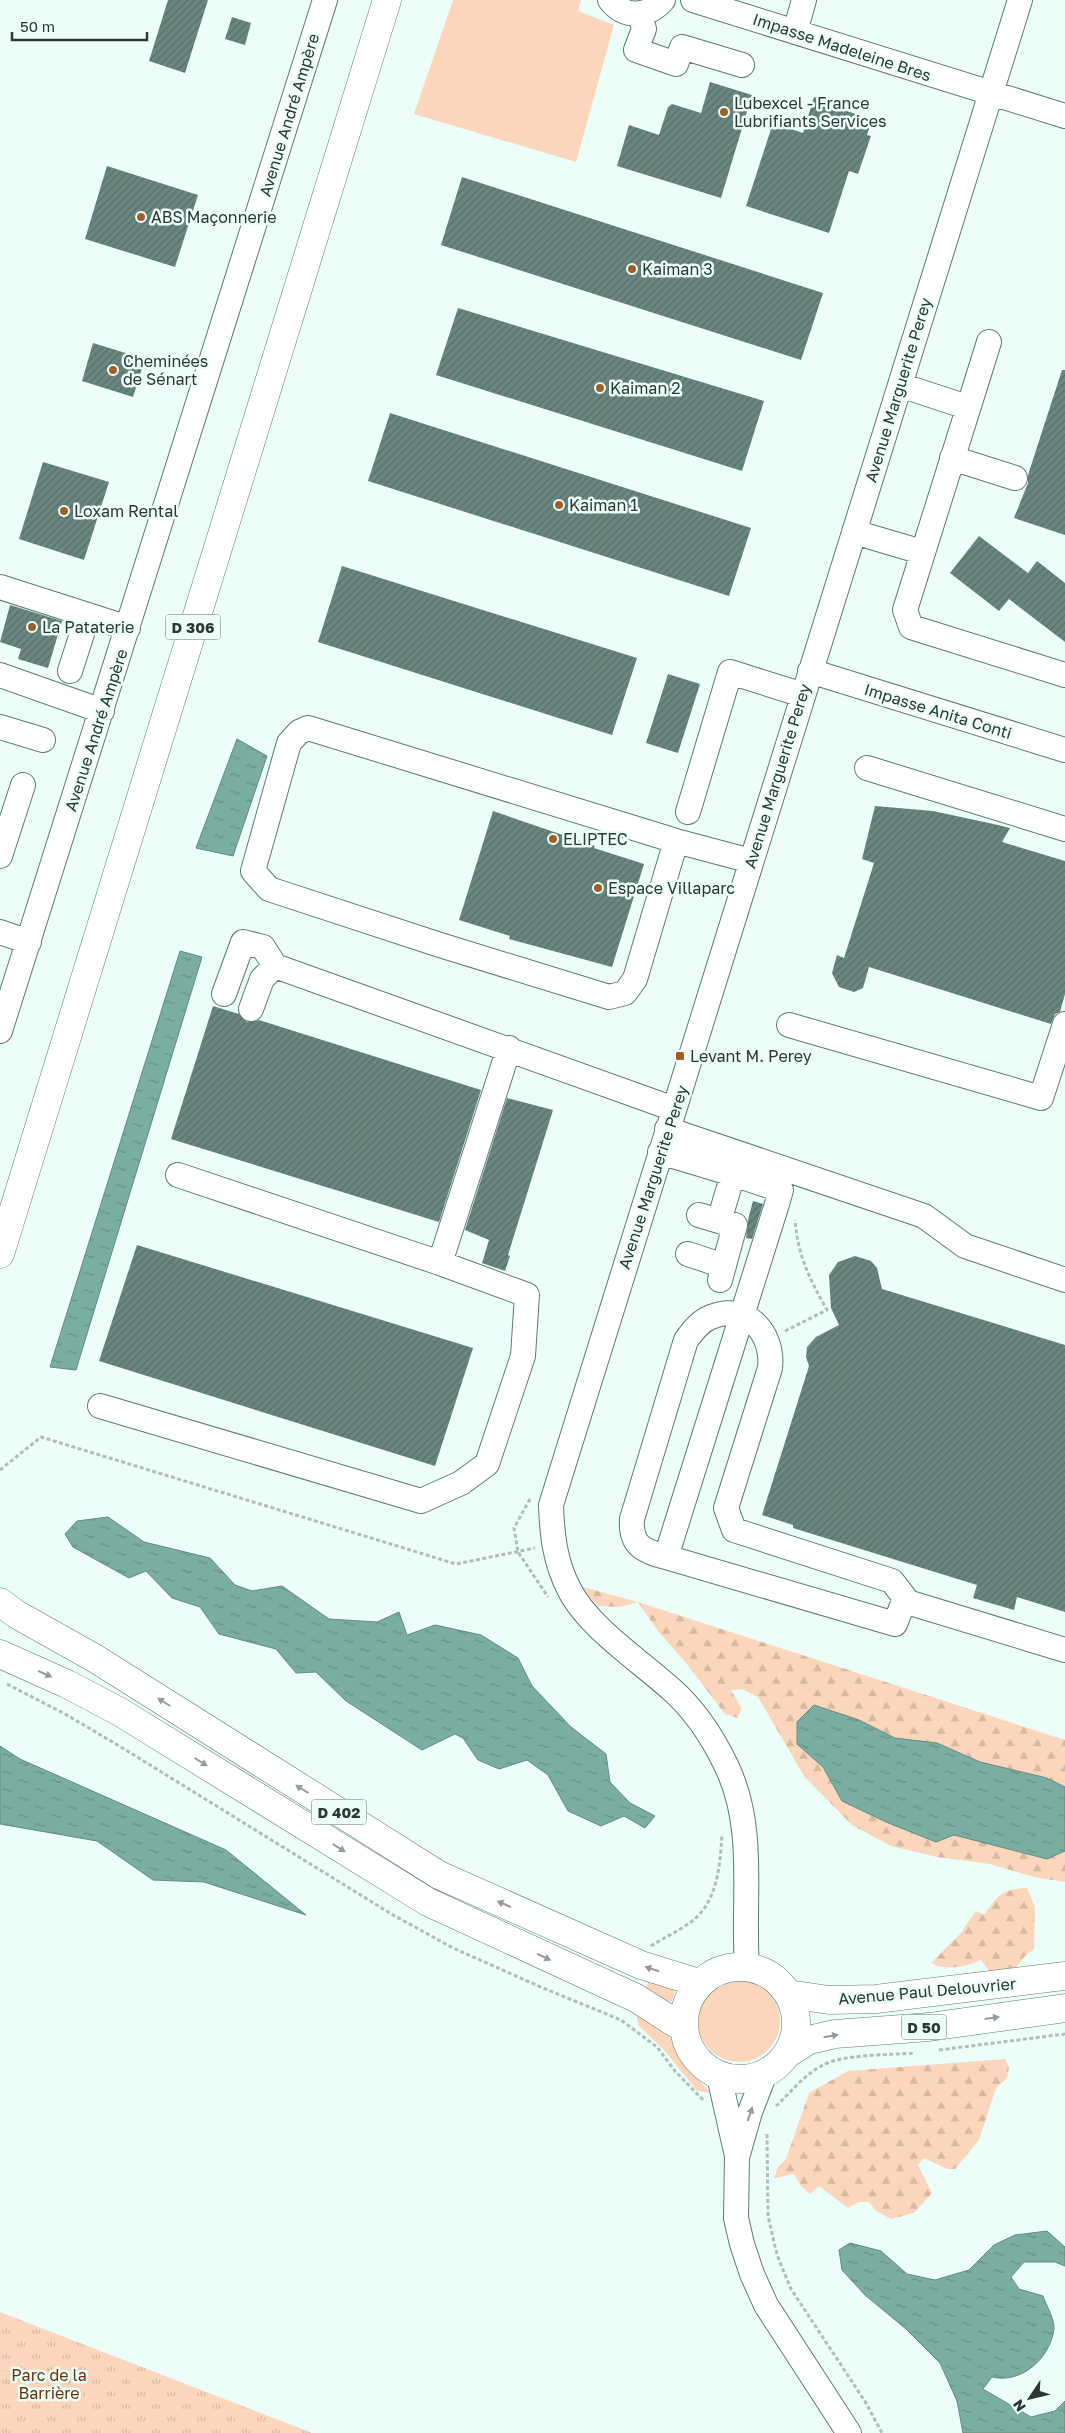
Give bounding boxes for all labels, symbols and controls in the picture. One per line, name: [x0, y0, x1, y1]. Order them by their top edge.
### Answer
street label: Impasse Madeleine Bres: [750, 9, 934, 85]
scale bar: [12, 10, 148, 42]
text: 50 m: [20, 17, 55, 35]
street label: Avenue André Ampère: [255, 31, 323, 199]
place label: Lubexcel - France Lubrifiants Services: [734, 93, 887, 131]
marker: Lubexcel - France Lubrifiants Services: [718, 106, 730, 118]
place label: ABS Maçonnerie: [151, 207, 277, 227]
marker: ABS Maçonnerie: [135, 211, 147, 223]
place label: Kaiman 3: [642, 259, 713, 279]
marker: Kaiman 3: [626, 263, 638, 275]
street label: Avenue Marguerite Perey: [860, 295, 936, 485]
place label: Cheminées de Sénart: [123, 351, 208, 389]
marker: Cheminées de Sénart: [107, 364, 119, 376]
place label: Kaiman 2: [610, 378, 681, 398]
marker: Kaiman 2: [594, 382, 606, 394]
place label: Kaiman 1: [569, 495, 638, 515]
marker: Kaiman 1: [553, 499, 565, 511]
place label: Loxam Rental: [74, 501, 178, 521]
marker: Loxam Rental: [58, 505, 70, 517]
road number: D 306: [166, 614, 220, 640]
place label: La Pataterie: [42, 617, 134, 637]
marker: La Pataterie: [26, 621, 38, 633]
street label: Avenue André Ampère: [60, 646, 132, 814]
street label: Impasse Anita Conti: [862, 679, 1014, 743]
street label: Avenue Marguerite Perey: [739, 681, 815, 871]
place label: ELIPTEC: [563, 829, 628, 849]
marker: ELIPTEC: [547, 833, 559, 845]
place label: Espace Villaparc: [608, 878, 735, 898]
marker: Espace Villaparc: [592, 882, 604, 894]
place label: Levant M. Perey: [690, 1046, 812, 1066]
marker: Levant M. Perey: [674, 1050, 686, 1062]
street label: Avenue Marguerite Perey: [614, 1083, 692, 1271]
one-way arrow: [38, 1670, 52, 1678]
one-way arrow: [158, 1698, 171, 1707]
one-way arrow: [195, 1758, 208, 1767]
one-way arrow: [295, 1784, 309, 1793]
road number: D 402: [312, 1800, 366, 1824]
one-way arrow: [333, 1843, 346, 1852]
one-way arrow: [497, 1899, 511, 1907]
one-way arrow: [537, 1953, 551, 1961]
one-way arrow: [644, 1965, 659, 1973]
street label: Avenue Paul Delouvrier: [837, 1973, 1017, 2009]
road number: D 50: [902, 2014, 946, 2040]
one-way arrow: [985, 2014, 1001, 2022]
one-way arrow: [823, 2031, 839, 2039]
one-way arrow: [746, 2106, 754, 2121]
park label: Parc de la Barrière: [11, 2365, 87, 2403]
north arrow: [1005, 2373, 1055, 2423]
text: N: [1009, 2397, 1029, 2415]

